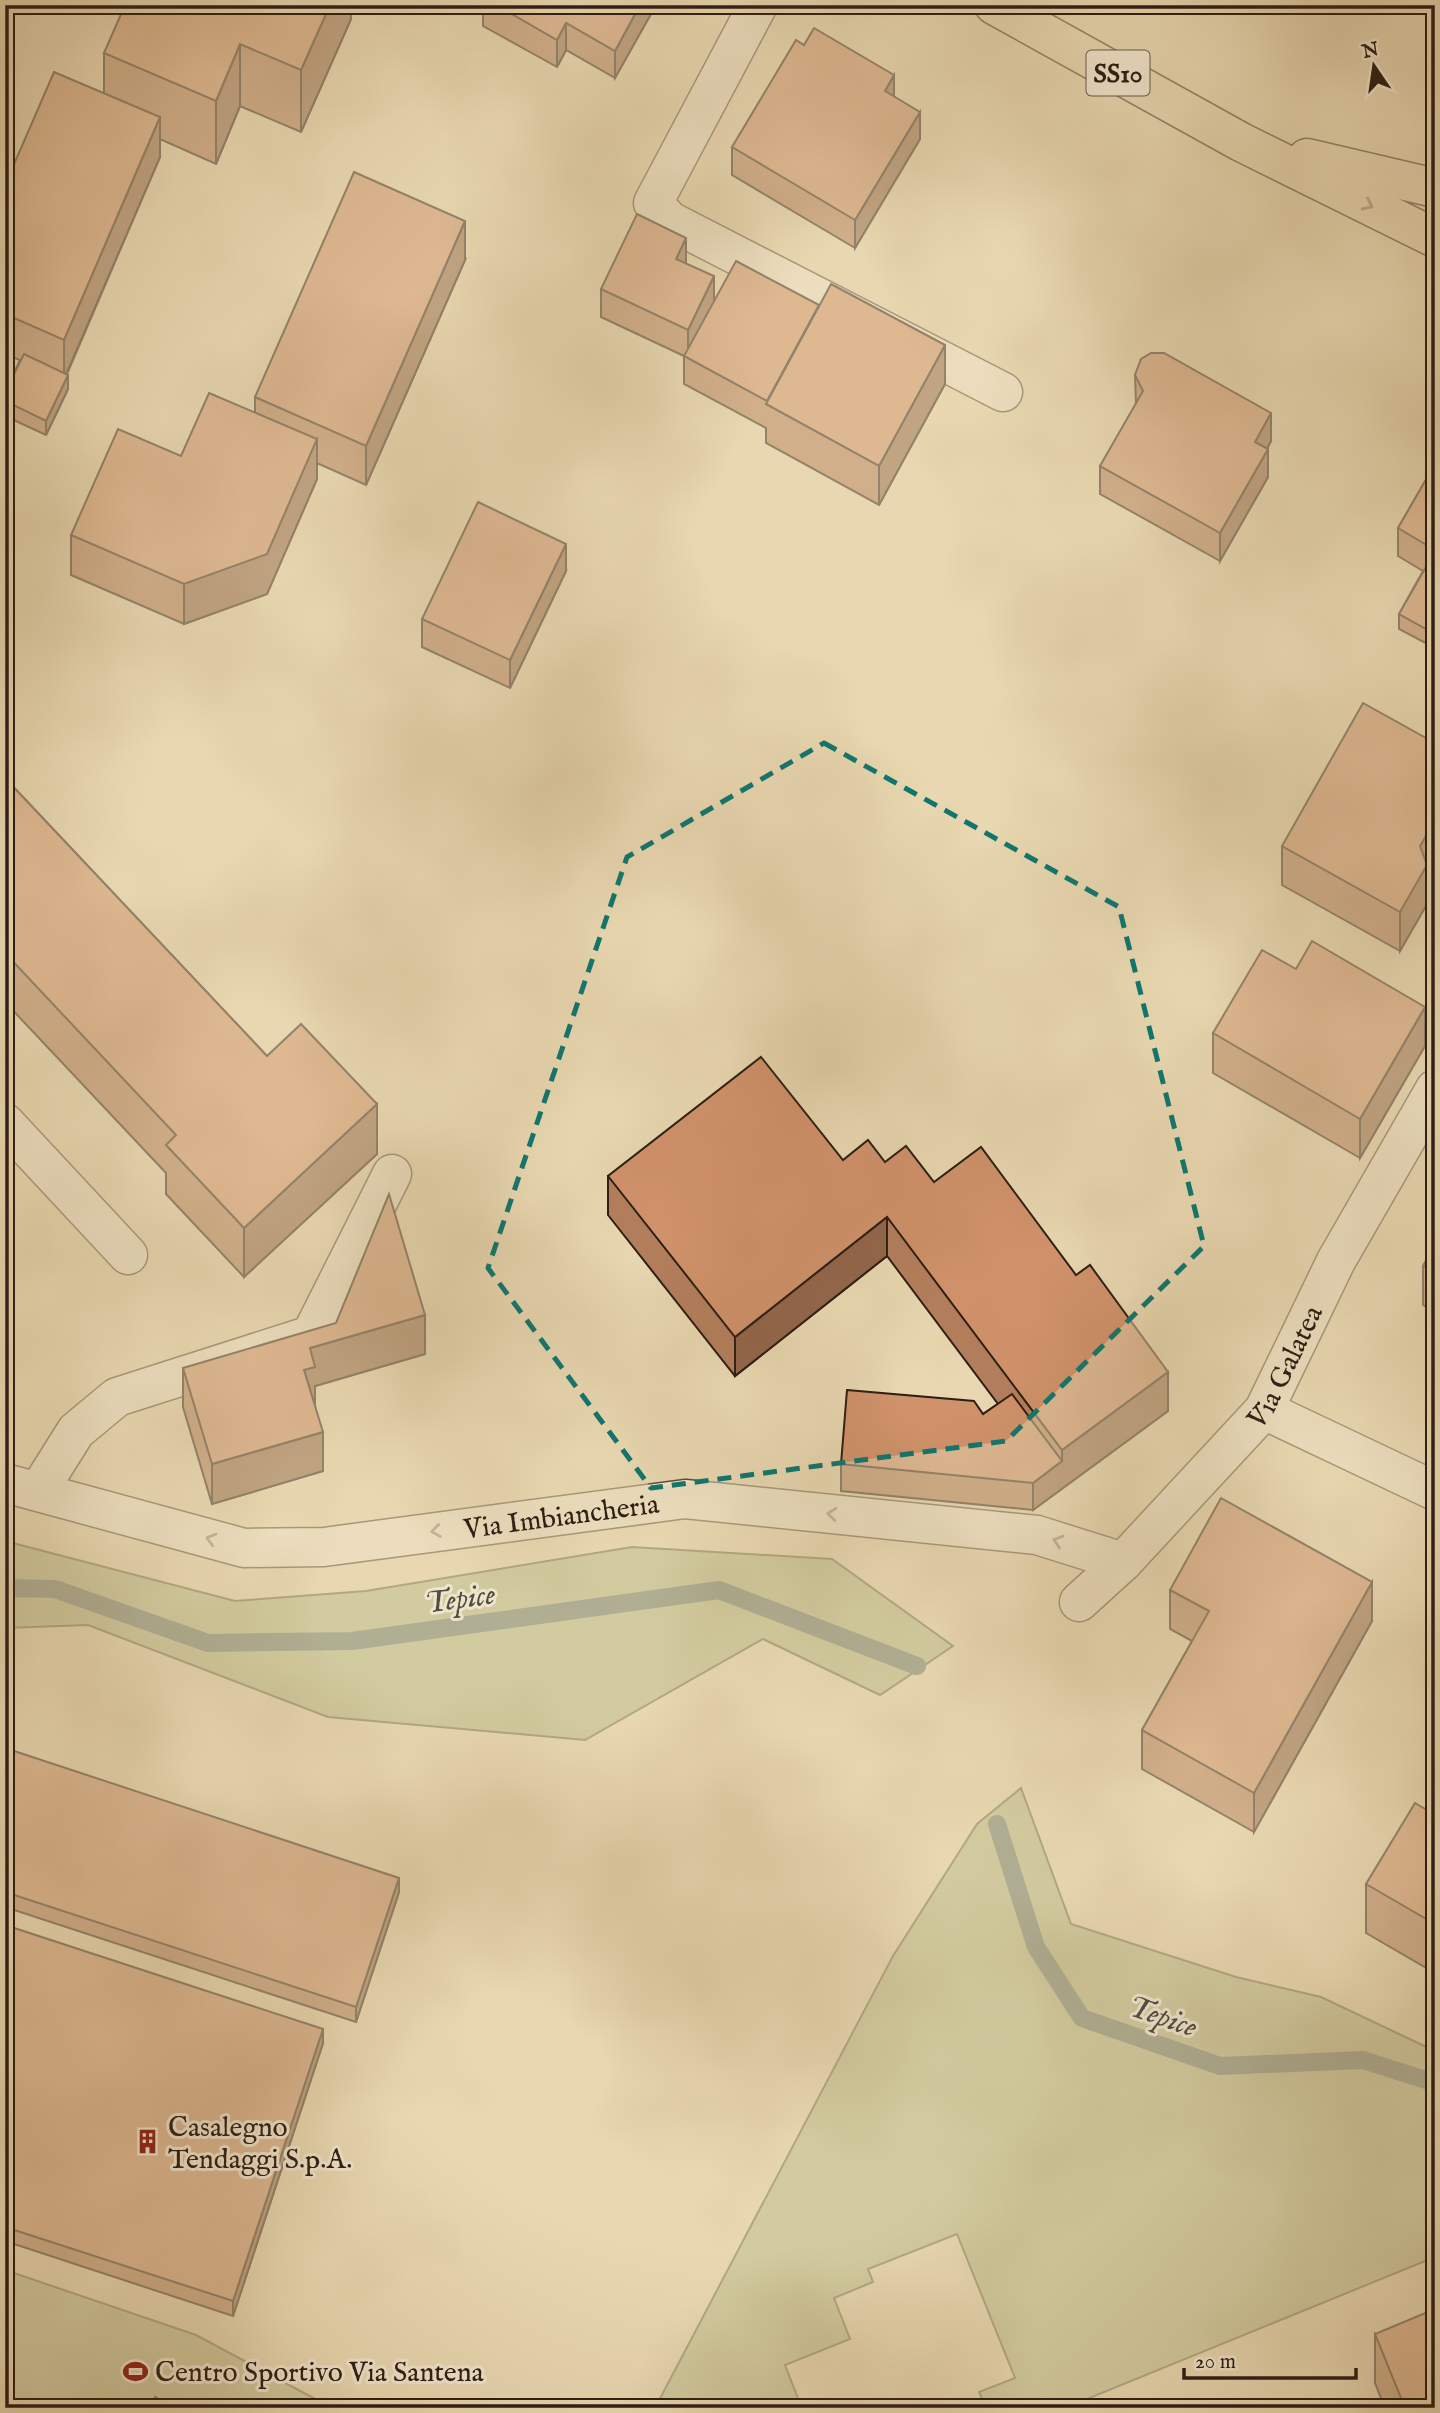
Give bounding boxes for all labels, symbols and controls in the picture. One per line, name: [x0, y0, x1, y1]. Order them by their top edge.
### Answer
north arrow: [1338, 32, 1408, 102]
text: N: [1359, 38, 1382, 65]
road number: SS10: [1086, 50, 1150, 96]
one-way arrow: [1361, 197, 1373, 211]
street label: Via Galatea: [1240, 1299, 1332, 1438]
street label: Via Imbiancheria: [461, 1488, 662, 1548]
one-way arrow: [826, 1507, 837, 1522]
one-way arrow: [430, 1524, 442, 1539]
one-way arrow: [205, 1532, 217, 1547]
one-way arrow: [1052, 1535, 1064, 1550]
water label: Tepice: [423, 1576, 498, 1624]
water label: Tepice: [1123, 1988, 1202, 2047]
place label: Casalegno Tendaggi S.p.A.: [168, 2111, 352, 2178]
building icon: Casalegno Tendaggi S.p.A.: [134, 2128, 162, 2156]
scale bar: [1184, 2336, 1356, 2380]
text: 20 m: [1195, 2349, 1236, 2376]
place label: Centro Sportivo Via Santena: [155, 2356, 485, 2391]
sports icon: Centro Sportivo Via Santena: [121, 2357, 149, 2385]

